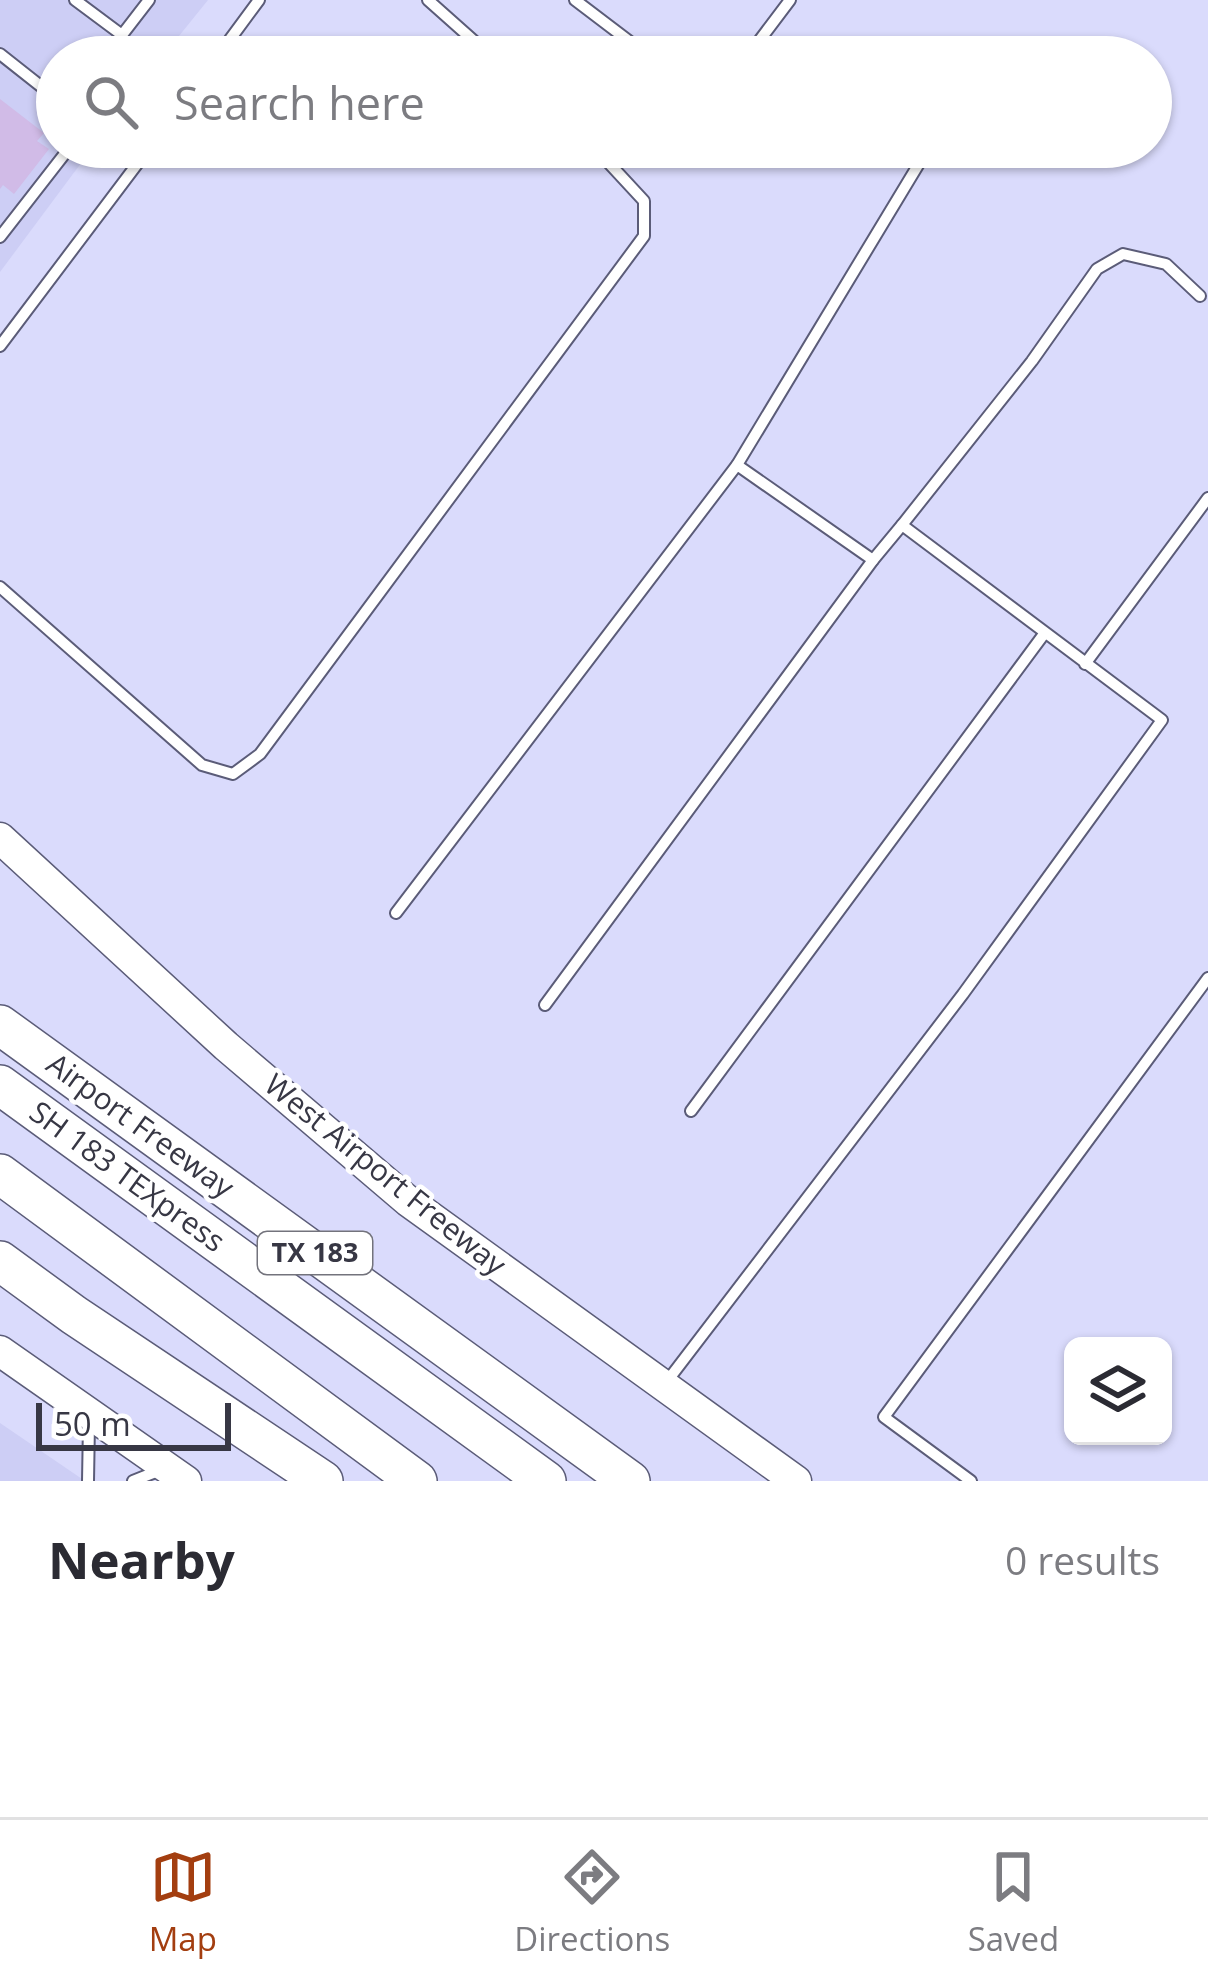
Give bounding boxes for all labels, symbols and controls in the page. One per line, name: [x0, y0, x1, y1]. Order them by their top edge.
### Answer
search box: [36, 36, 1172, 168]
icon: search: [78, 69, 144, 135]
text: Search here: [174, 72, 425, 133]
street label: Airport Freeway: [39, 1043, 244, 1207]
street label: West Airport Freeway: [257, 1064, 516, 1285]
street label: SH 183 TEXpress: [22, 1091, 234, 1261]
road number: TX 183: [258, 1232, 372, 1274]
map controls: [1064, 1337, 1172, 1445]
button: layers: [1064, 1337, 1172, 1445]
scale bar: [36, 1397, 231, 1450]
text: 50 m: [54, 1401, 131, 1446]
text: Nearby: [48, 1524, 235, 1594]
text: 0 results: [1005, 1533, 1160, 1586]
tab: Map: [149, 1844, 217, 1961]
tab: Directions: [514, 1844, 670, 1961]
tab: Saved: [968, 1844, 1059, 1961]

